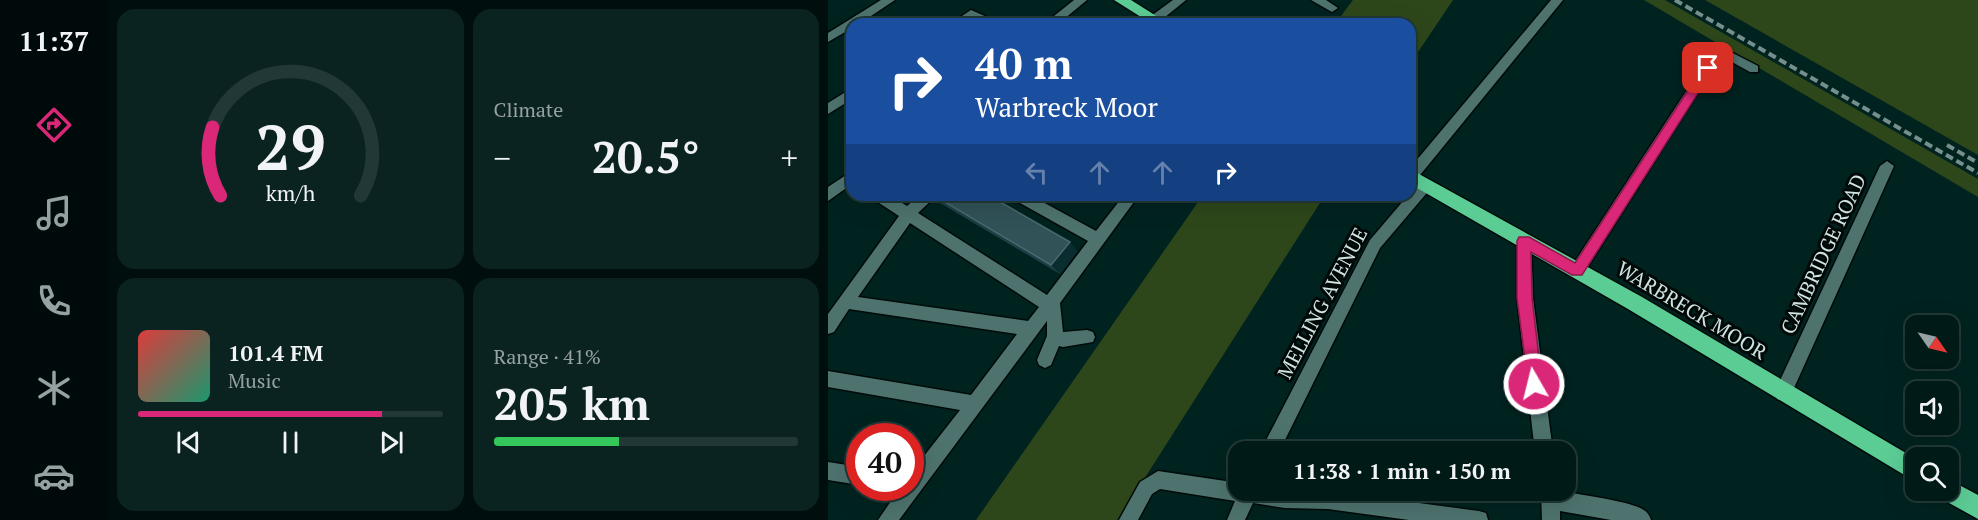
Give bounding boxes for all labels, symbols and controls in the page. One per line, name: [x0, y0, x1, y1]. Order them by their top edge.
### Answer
text: 11:37: [19, 23, 89, 59]
text: 40 m: [975, 35, 1073, 91]
icon: right: [876, 42, 954, 120]
pin: [1682, 42, 1733, 93]
icon: arrive: [1691, 51, 1724, 84]
text: Warbreck Moor: [975, 89, 1158, 125]
text: Climate: [494, 96, 563, 123]
icon: directions: [33, 104, 75, 146]
text: 29: [255, 105, 326, 188]
text: 20.5°: [592, 126, 700, 186]
text: −: [494, 136, 511, 179]
text: +: [780, 136, 798, 179]
icon: left: [1020, 156, 1053, 189]
icon: ahead: [1083, 156, 1116, 189]
icon: ahead: [1146, 156, 1179, 189]
icon: right: [1209, 156, 1242, 189]
street label: CAMBRIDGE ROAD: [1774, 170, 1872, 338]
text: km/h: [265, 179, 315, 207]
icon: music: [33, 192, 75, 234]
street label: MELLING AVENUE: [1271, 223, 1373, 383]
street label: WARBRECK MOOR: [1612, 255, 1772, 366]
icon: phone: [33, 280, 75, 322]
north arrow: [1905, 315, 1959, 369]
map controls: [1905, 315, 1959, 501]
text: 101.4 FM: [228, 338, 323, 367]
text: Range · 41%: [494, 343, 601, 370]
position arrow: [1502, 352, 1566, 416]
icon: climate: [33, 367, 75, 409]
text: Music: [228, 367, 281, 394]
text: 205 km: [494, 373, 650, 433]
button: sound: [1905, 381, 1959, 435]
speed limit sign: 40: [846, 423, 924, 501]
icon: previous: [172, 426, 205, 459]
icon: pause: [274, 426, 307, 459]
icon: next: [375, 426, 408, 459]
button: search: [1905, 447, 1959, 501]
icon: car: [33, 455, 75, 497]
text: 11:38 · 1 min · 150 m: [1293, 456, 1511, 485]

